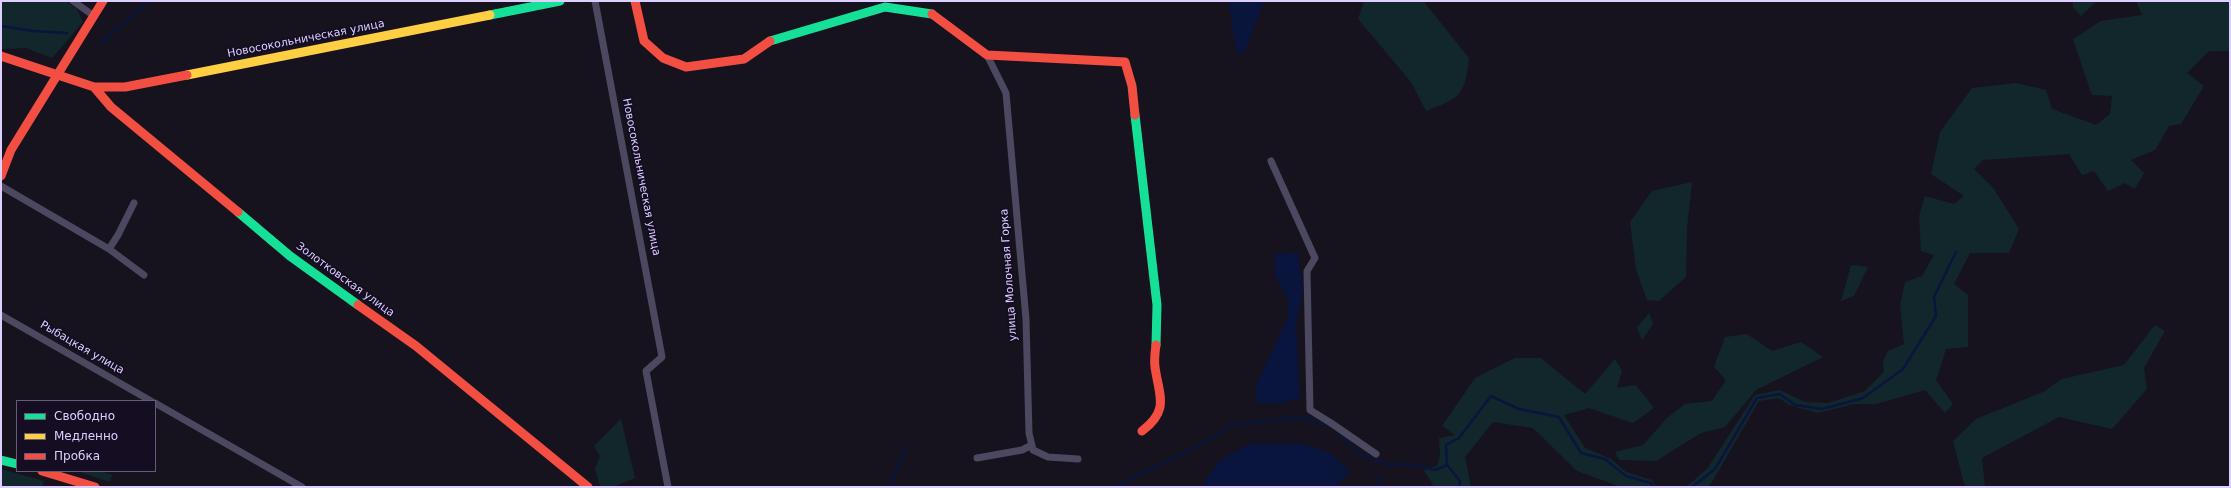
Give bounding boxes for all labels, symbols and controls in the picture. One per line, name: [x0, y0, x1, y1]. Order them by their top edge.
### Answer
street label: Новосокольническая улица: [226, 17, 386, 61]
street label: Новосокольническая улица: [619, 97, 663, 257]
street label: улица Молочная Горка: [998, 208, 1020, 342]
street label: Золотковская улица: [293, 240, 397, 320]
street label: Рыбацкая улица: [38, 319, 126, 377]
legend: [16, 400, 156, 472]
text: Свободно: [54, 409, 115, 423]
text: Медленно: [54, 429, 118, 443]
text: Пробка: [54, 449, 100, 463]

